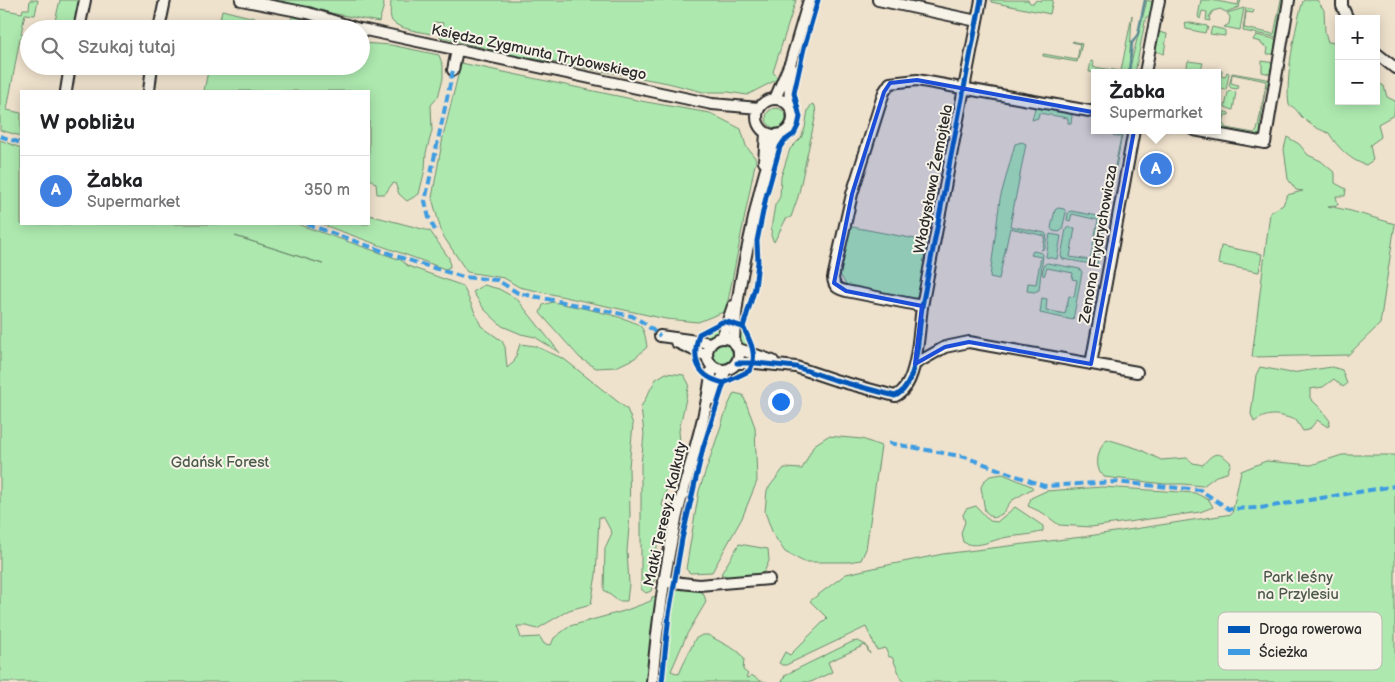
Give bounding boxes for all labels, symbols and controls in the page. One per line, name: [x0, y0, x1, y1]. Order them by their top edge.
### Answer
map controls: [1335, 15, 1380, 105]
button: +: [1335, 15, 1380, 60]
search box: [20, 20, 370, 75]
street label: Księdza Zygmunta Trybowskiego: [429, 20, 648, 85]
icon: search: [38, 34, 66, 62]
text: Szukaj tutaj: [78, 36, 175, 59]
button: −: [1335, 60, 1380, 105]
popup: [1091, 69, 1221, 134]
text: Żabka: [1109, 81, 1165, 104]
street label: Władysława Żemojtela: [910, 103, 957, 256]
text: Supermarket: [1109, 104, 1203, 123]
text: W pobliżu: [40, 110, 135, 135]
pin: A: [1140, 150, 1172, 188]
street label: Zenona Frydrychowicza: [1075, 163, 1122, 326]
text: Żabka: [87, 170, 143, 193]
text: A: [51, 181, 61, 200]
text: 350 m: [304, 181, 350, 200]
text: Supermarket: [87, 193, 180, 212]
your location: [768, 389, 794, 415]
street label: Matki Teresy z Kalkuty: [640, 440, 691, 588]
park label: Gdańsk Forest: [171, 453, 270, 472]
park label: Park leśny na Przylesiu: [1257, 568, 1339, 604]
legend: [1218, 612, 1382, 670]
text: Droga rowerowa: [1259, 621, 1362, 638]
text: Ścieżka: [1259, 643, 1308, 661]

